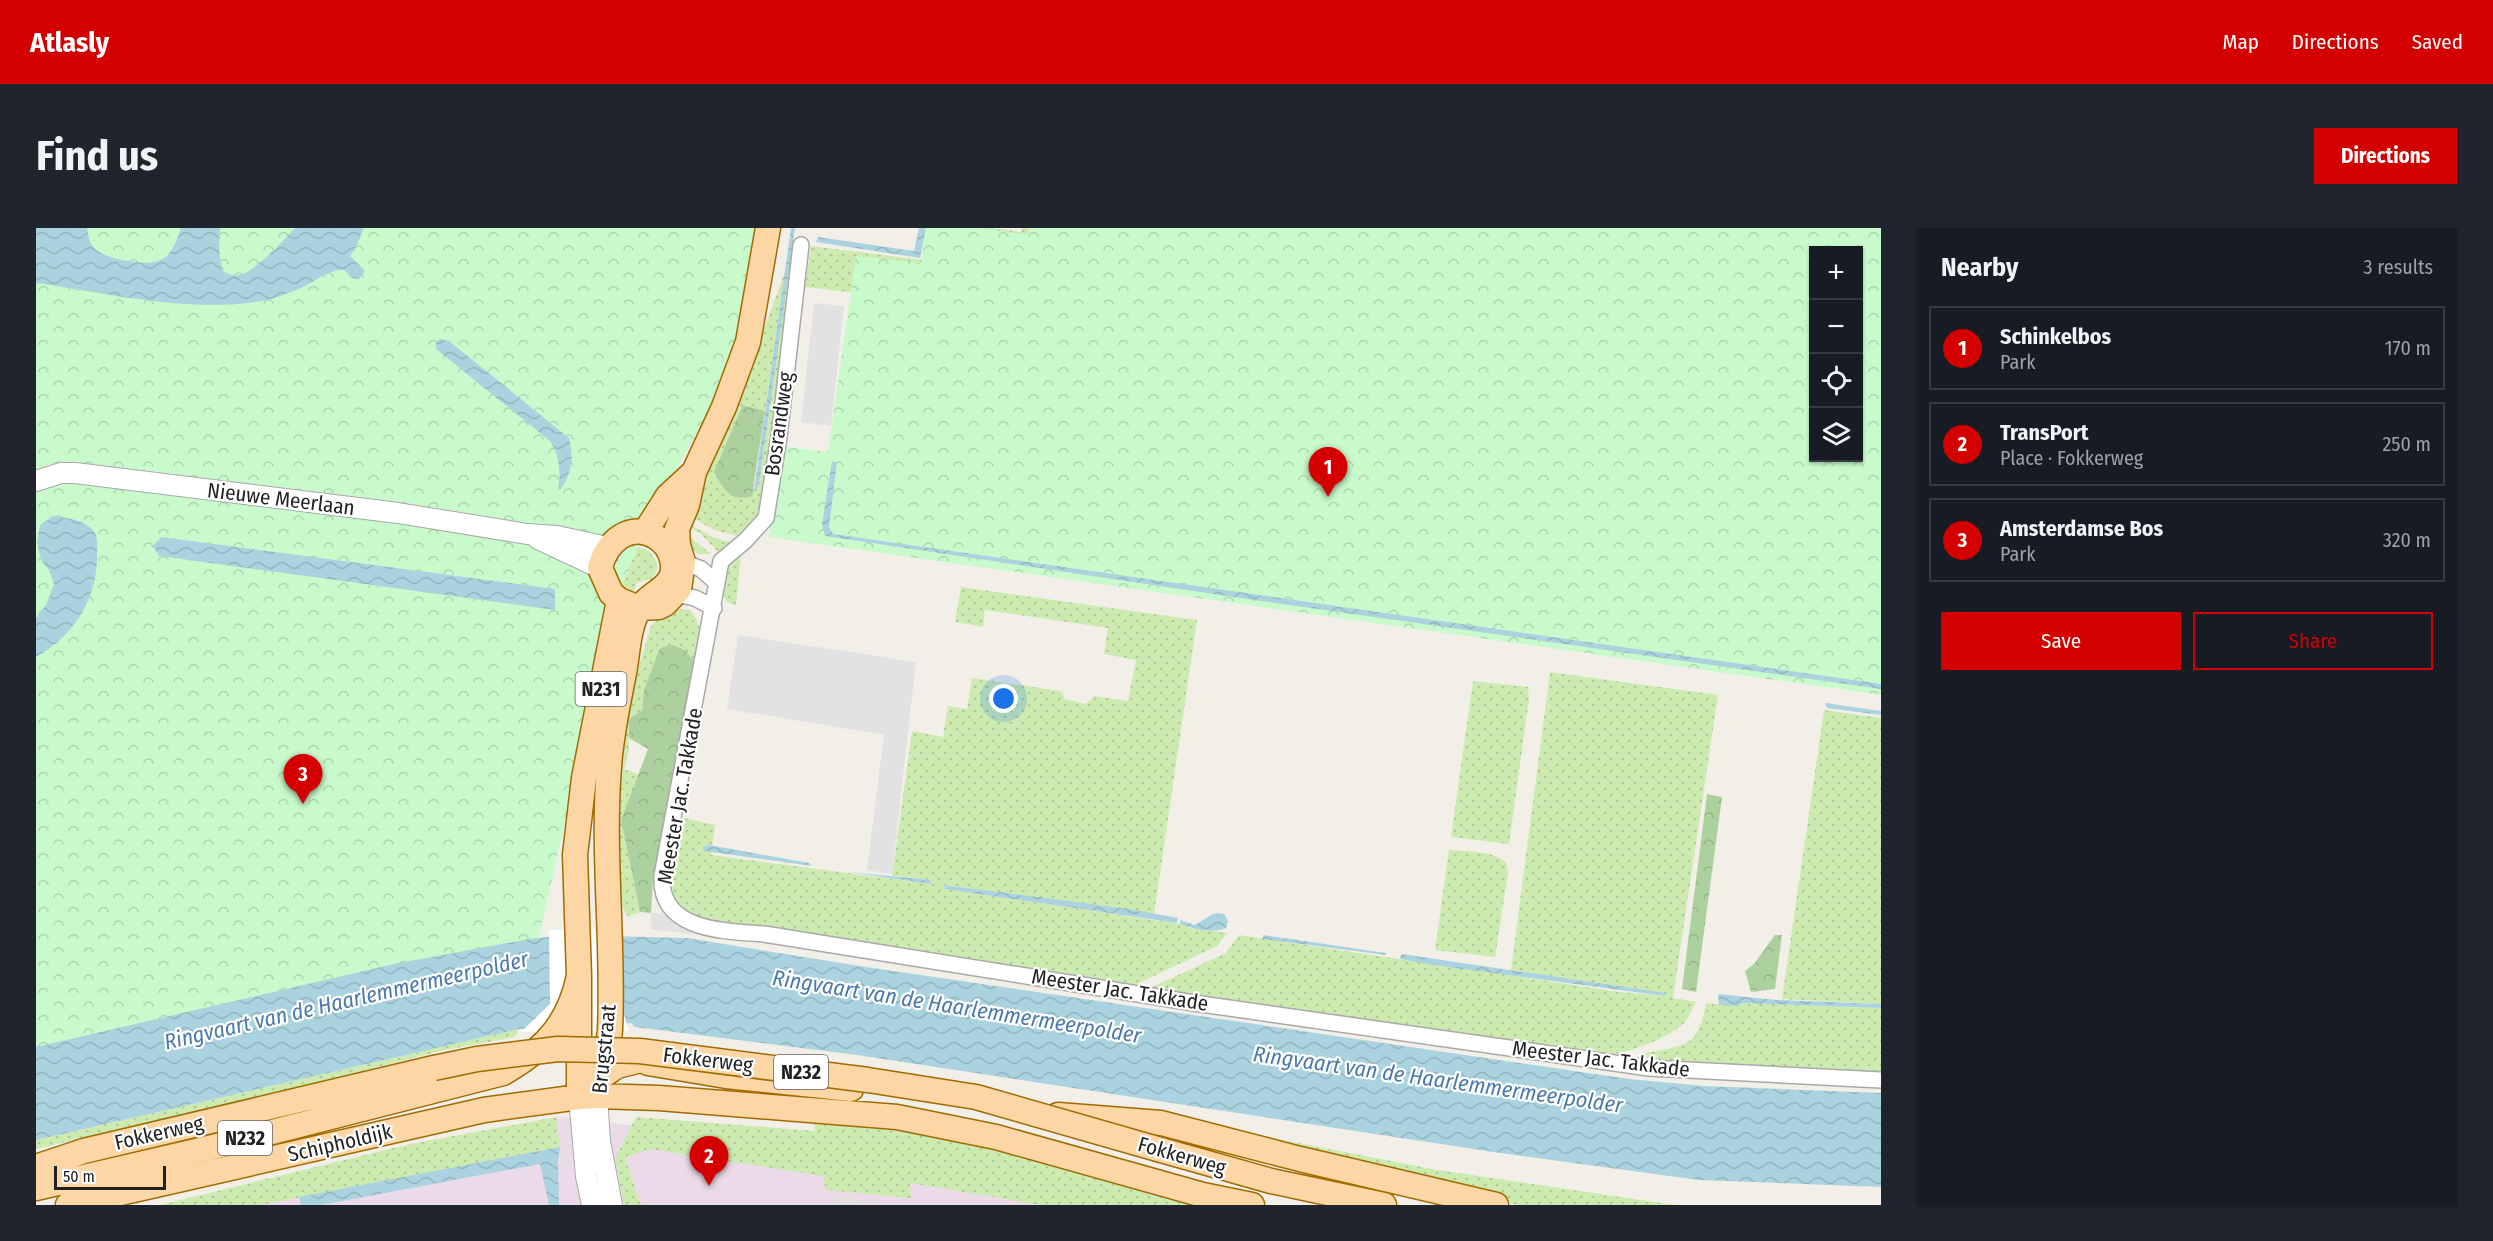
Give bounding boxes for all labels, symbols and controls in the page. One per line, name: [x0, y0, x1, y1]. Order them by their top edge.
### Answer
text: Atlasly: [30, 26, 109, 59]
text: Map: [2222, 29, 2259, 55]
text: Directions: [2292, 29, 2379, 55]
text: Saved: [2412, 29, 2463, 55]
button: Directions: [2314, 128, 2457, 184]
text: Find us: [36, 131, 158, 181]
map controls: [1809, 246, 1863, 462]
button: +: [1809, 246, 1863, 300]
text: Nearby: [1941, 252, 2018, 283]
text: 3 results: [2364, 255, 2433, 279]
button: −: [1809, 300, 1863, 354]
text: Schinkelbos: [2000, 323, 2111, 350]
text: 1: [1958, 336, 1967, 360]
text: 170 m: [2385, 336, 2431, 360]
text: Park: [2000, 350, 2036, 374]
button: locate: [1809, 354, 1863, 408]
street label: Bosrandweg: [759, 370, 799, 478]
button: layers: [1809, 408, 1863, 462]
text: TransPort: [2000, 419, 2088, 446]
text: 2: [1958, 432, 1967, 456]
text: 250 m: [2383, 432, 2431, 456]
text: Place · Fokkerweg: [2000, 446, 2143, 470]
pin: 1: [1308, 448, 1348, 497]
street label: Nieuwe Meerlaan: [206, 477, 356, 521]
text: Amsterdamse Bos: [2000, 515, 2163, 542]
text: 3: [1958, 528, 1967, 552]
text: 320 m: [2383, 528, 2431, 552]
text: Park: [2000, 542, 2036, 566]
button: Save: [1941, 612, 2181, 670]
button: Share: [2193, 612, 2433, 670]
road number: N231: [576, 672, 626, 706]
your location: [989, 684, 1018, 713]
street label: Meester Jac. Takkade: [652, 706, 708, 886]
pin: 3: [284, 754, 322, 804]
water label: Ringvaart van de Haarlemmermeerpolder: [161, 945, 532, 1056]
street label: Meester Jac. Takkade: [1030, 963, 1210, 1017]
water label: Ringvaart van de Haarlemmermeerpolder: [771, 964, 1145, 1049]
street label: Brugstraat: [586, 1003, 622, 1095]
street label: Meester Jac. Takkade: [1511, 1035, 1691, 1083]
water label: Ringvaart van de Haarlemmermeerpolder: [1251, 1040, 1626, 1119]
street label: Fokkerweg: [661, 1042, 755, 1078]
road number: N232: [774, 1055, 828, 1089]
street label: Fokkerweg: [112, 1110, 206, 1156]
street label: Schipholdijk: [285, 1118, 395, 1168]
road number: N232: [218, 1121, 272, 1155]
street label: Fokkerweg: [1135, 1131, 1229, 1181]
pin: 2: [690, 1136, 728, 1186]
scale bar: [54, 1163, 166, 1190]
text: 50 m: [63, 1167, 95, 1186]

